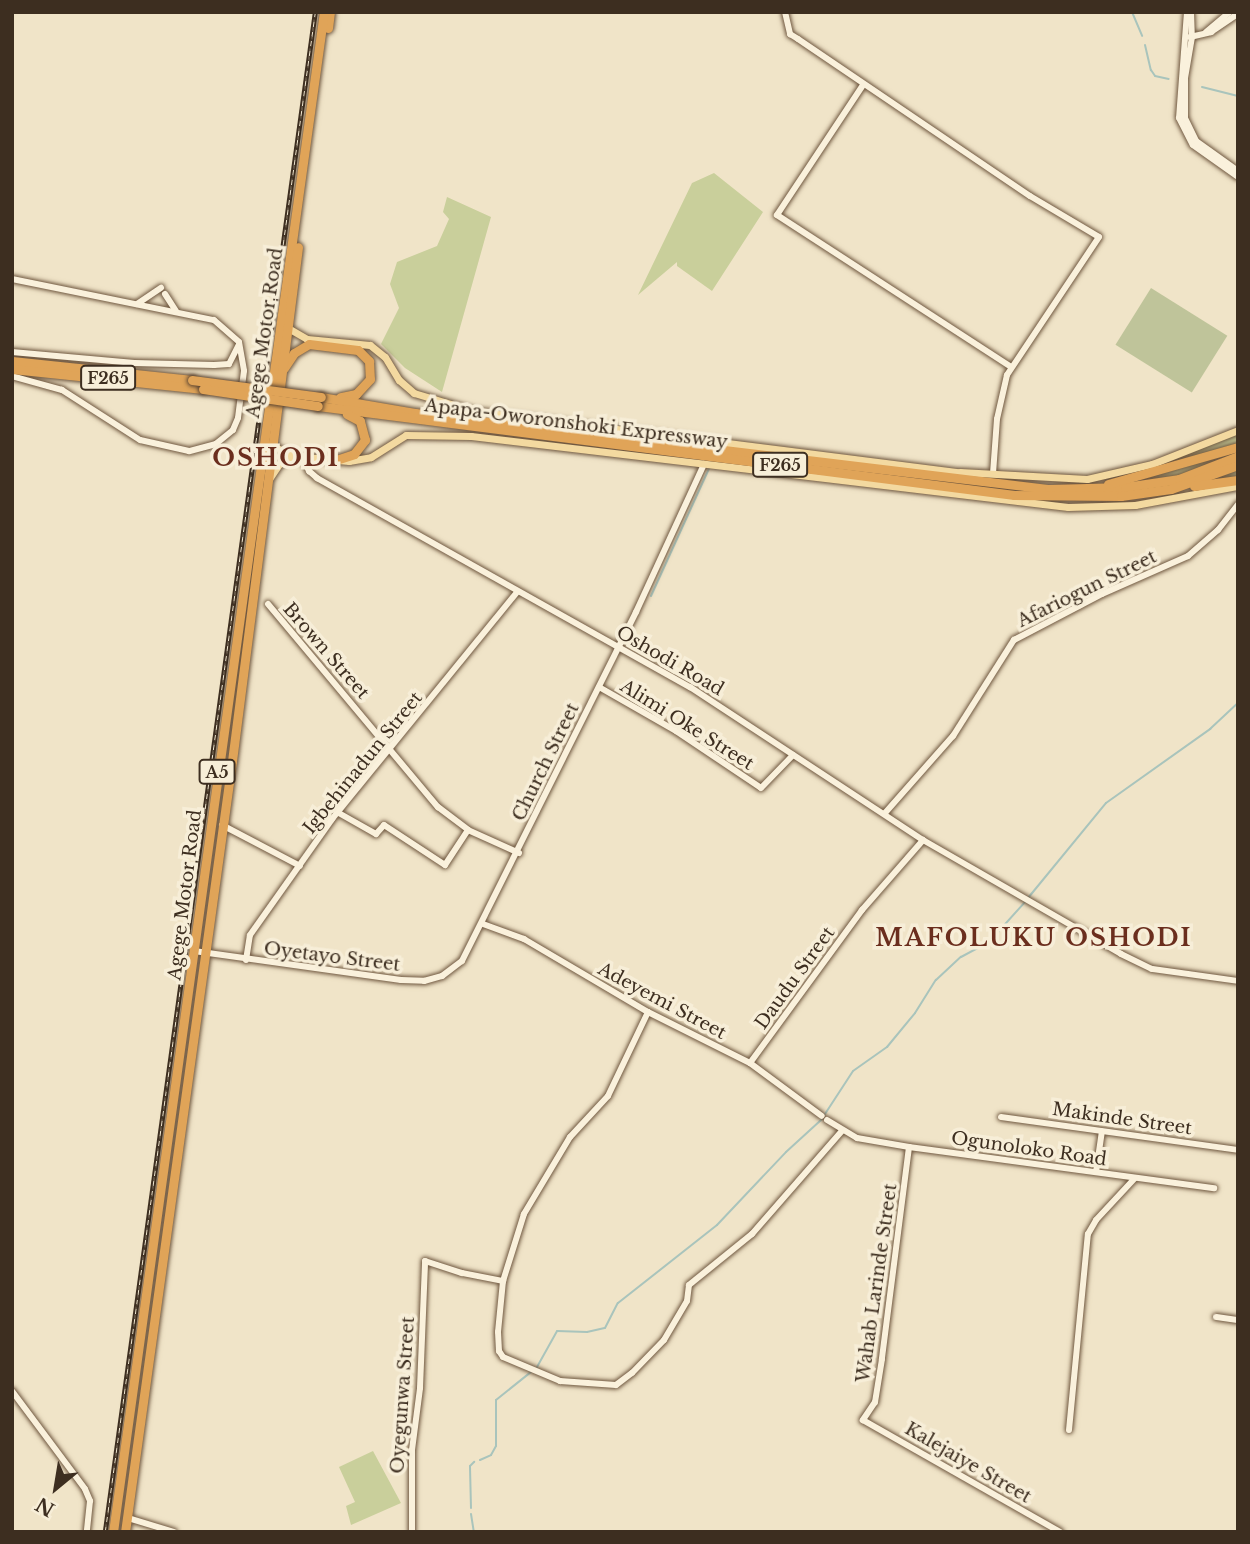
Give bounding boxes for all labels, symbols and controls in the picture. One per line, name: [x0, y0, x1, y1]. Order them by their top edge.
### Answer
street label: Agege Motor Road: [242, 246, 288, 420]
road number: F265: [80, 366, 136, 390]
street label: Apapa-Oworonshoki Expressway: [423, 395, 729, 453]
district label: OSHODI: [213, 444, 339, 472]
road number: F265: [752, 452, 808, 478]
street label: Afariogun Street: [1014, 546, 1160, 632]
street label: Brown Street: [278, 598, 374, 704]
street label: Oshodi Road: [612, 621, 728, 701]
street label: Alimi Oke Street: [616, 675, 758, 775]
street label: Igbehinadun Street: [299, 688, 427, 838]
street label: Church Street: [508, 699, 584, 825]
road number: A5: [198, 760, 236, 785]
street label: Agege Motor Road: [164, 808, 206, 982]
street label: Daudu Street: [751, 923, 839, 1033]
district label: MAFOLUKU OSHODI: [877, 924, 1191, 952]
street label: Oyetayo Street: [263, 938, 401, 976]
street label: Adeyemi Street: [594, 958, 730, 1044]
street label: Makinde Street: [1051, 1098, 1193, 1140]
street label: Ogunoloko Road: [950, 1127, 1108, 1171]
street label: Wahab Larinde Street: [852, 1182, 902, 1384]
street label: Oyegunwa Street: [387, 1316, 419, 1474]
street label: Kalejaiye Street: [901, 1418, 1035, 1508]
north arrow: [21, 1453, 91, 1523]
text: N: [32, 1492, 59, 1521]

